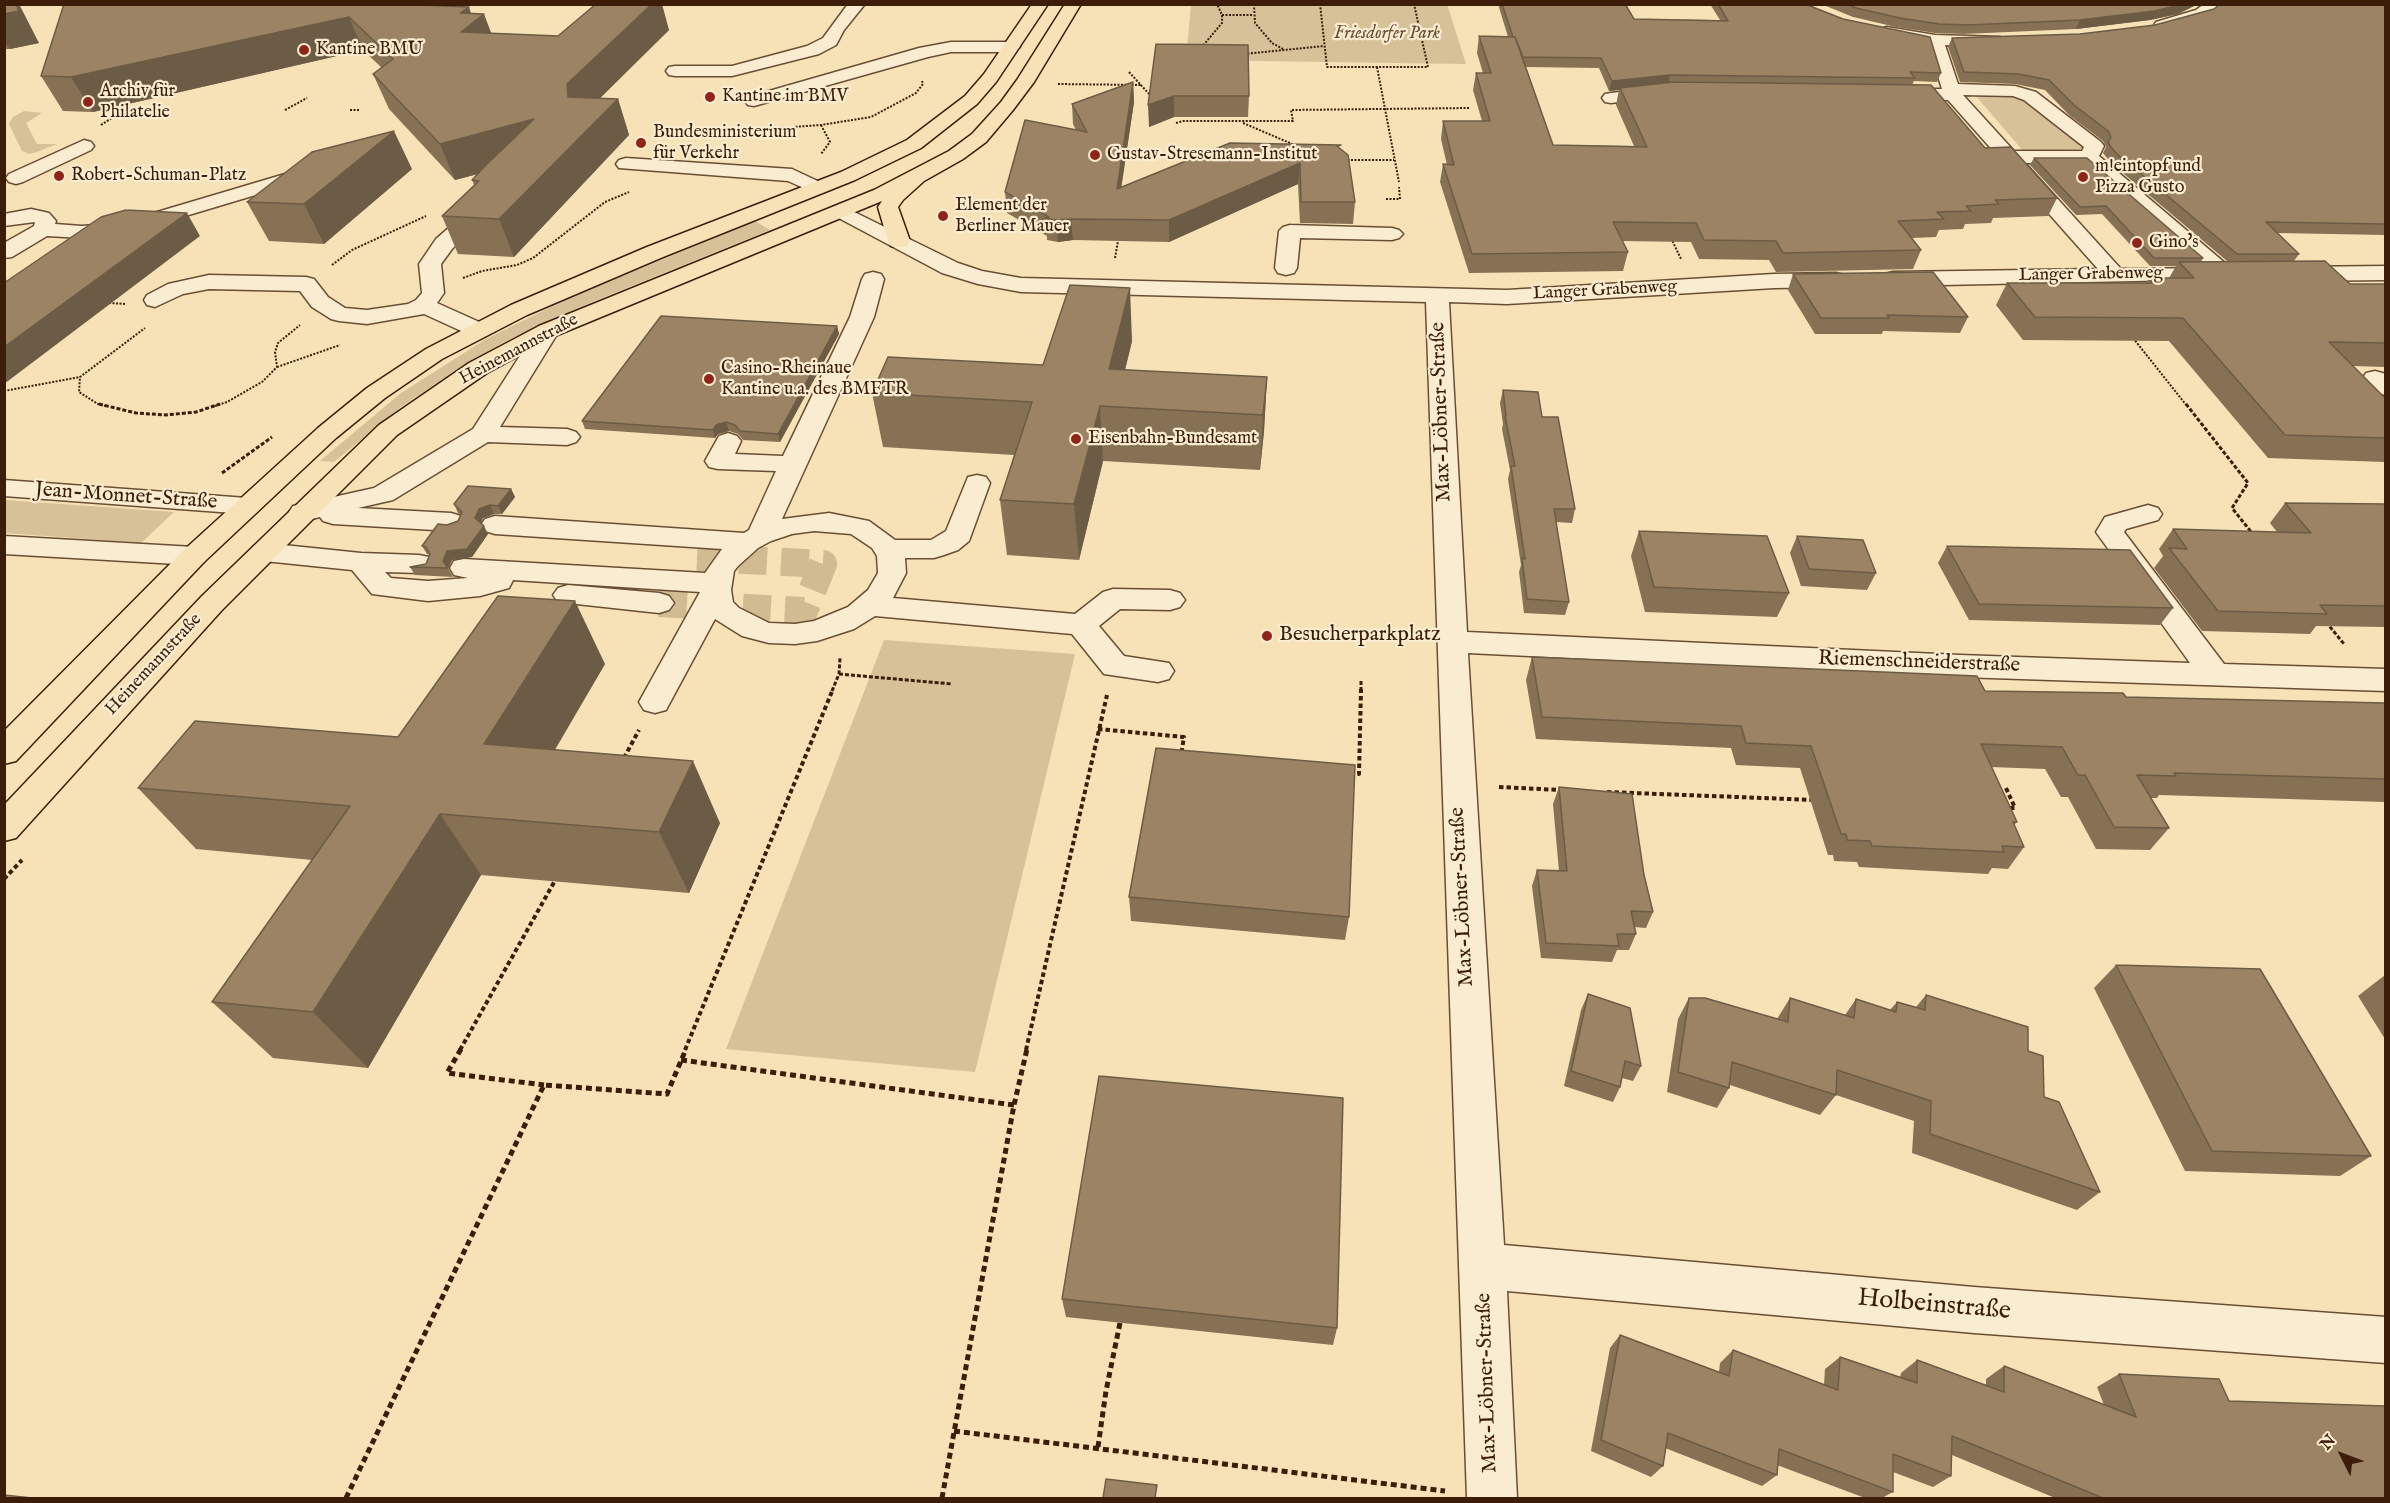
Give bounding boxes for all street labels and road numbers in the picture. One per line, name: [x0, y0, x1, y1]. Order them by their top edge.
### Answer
street label: Langer Grabenweg: [2019, 263, 2163, 287]
street label: Langer Grabenweg: [1532, 276, 1678, 306]
street label: Heinemannstraße: [456, 310, 582, 390]
street label: Max-Löbner-Straße: [1426, 322, 1458, 502]
street label: Jean-Monnet-Straße: [34, 478, 218, 516]
street label: Heinemannstraße: [101, 610, 207, 720]
street label: Riemenschneiderstraße: [1817, 647, 2021, 679]
street label: Max-Löbner-Straße: [1446, 807, 1480, 987]
street label: Holbeinstraße: [1856, 1284, 2012, 1328]
street label: Max-Löbner-Straße: [1472, 1293, 1504, 1473]

